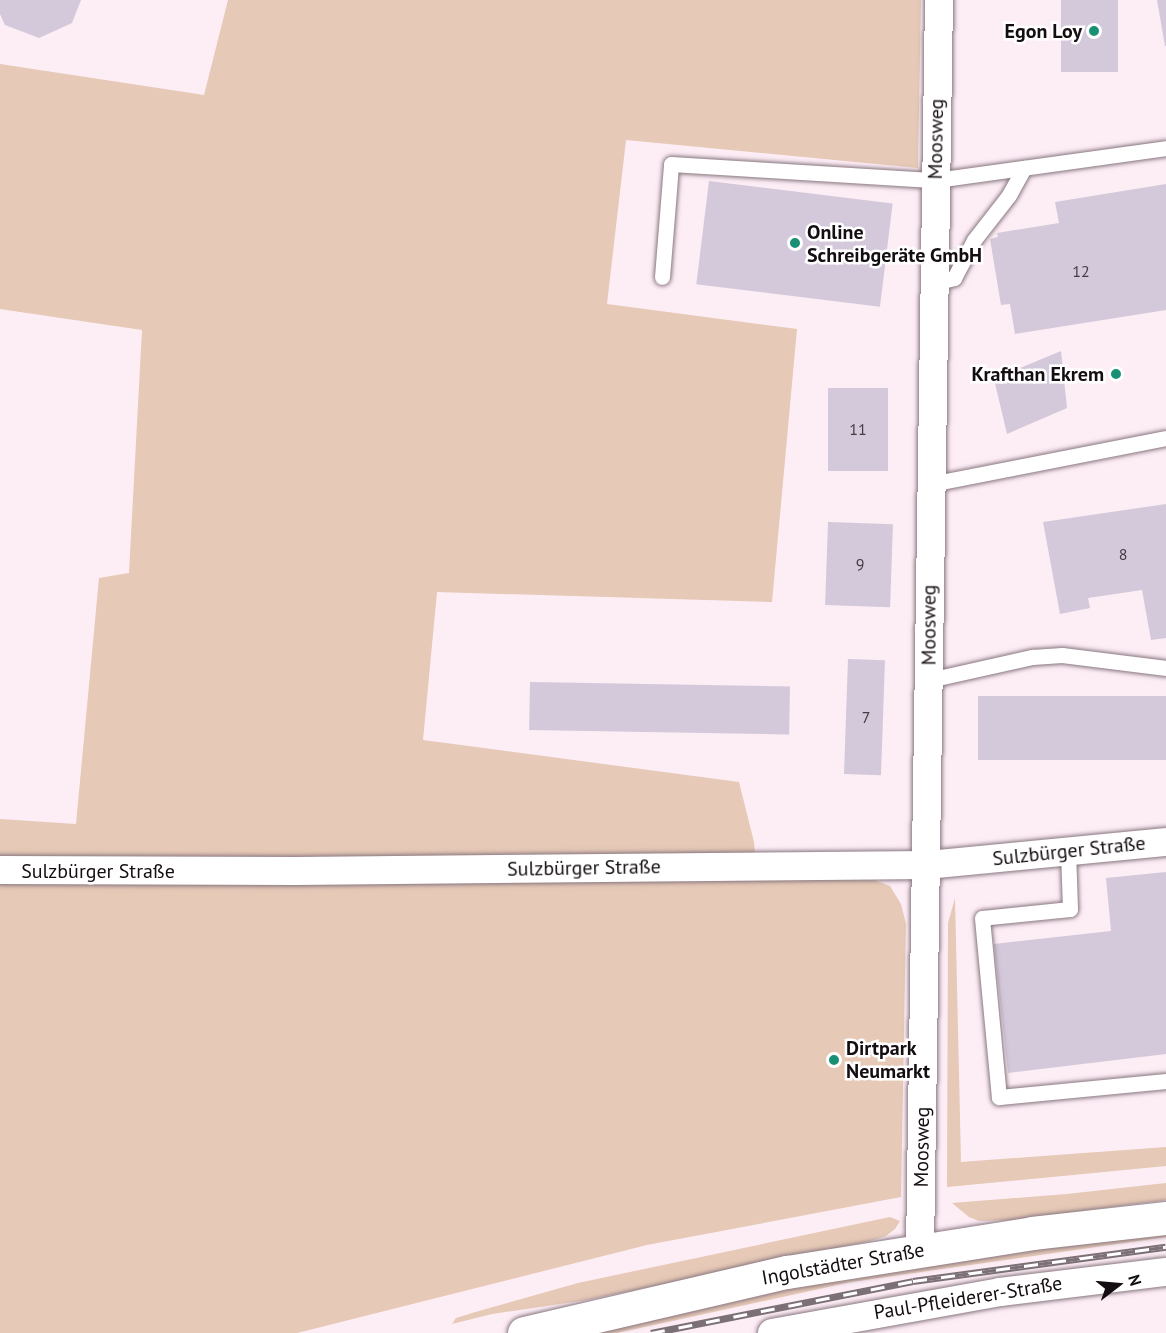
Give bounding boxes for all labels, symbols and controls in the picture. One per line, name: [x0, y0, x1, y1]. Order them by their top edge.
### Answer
place label: Egon Loy: [1005, 19, 1082, 43]
marker: Egon Loy: [1087, 24, 1101, 38]
street label: Moosweg: [923, 98, 949, 180]
place label: Online Schreibgeräte GmbH: [807, 220, 982, 267]
marker: Online Schreibgeräte GmbH: [788, 236, 802, 250]
house number: 12: [1072, 261, 1090, 281]
place label: Krafthan Ekrem: [972, 362, 1104, 386]
marker: Krafthan Ekrem: [1109, 367, 1123, 381]
house number: 11: [849, 419, 867, 439]
house number: 8: [1119, 544, 1127, 564]
house number: 9: [856, 554, 864, 574]
street label: Moosweg: [917, 585, 941, 665]
house number: 7: [862, 707, 870, 727]
street label: Sulzbürger Straße: [991, 831, 1147, 871]
street label: Sulzbürger Straße: [507, 855, 661, 881]
street label: Sulzbürger Straße: [21, 859, 175, 883]
place label: Dirtpark Neumarkt: [846, 1036, 930, 1083]
marker: Dirtpark Neumarkt: [827, 1053, 841, 1067]
street label: Moosweg: [909, 1106, 935, 1188]
street label: Ingolstädter Straße: [760, 1238, 926, 1290]
north arrow: [1088, 1255, 1148, 1315]
street label: Paul-Pfleiderer-Straße: [872, 1271, 1064, 1325]
text: N: [1124, 1272, 1146, 1288]

